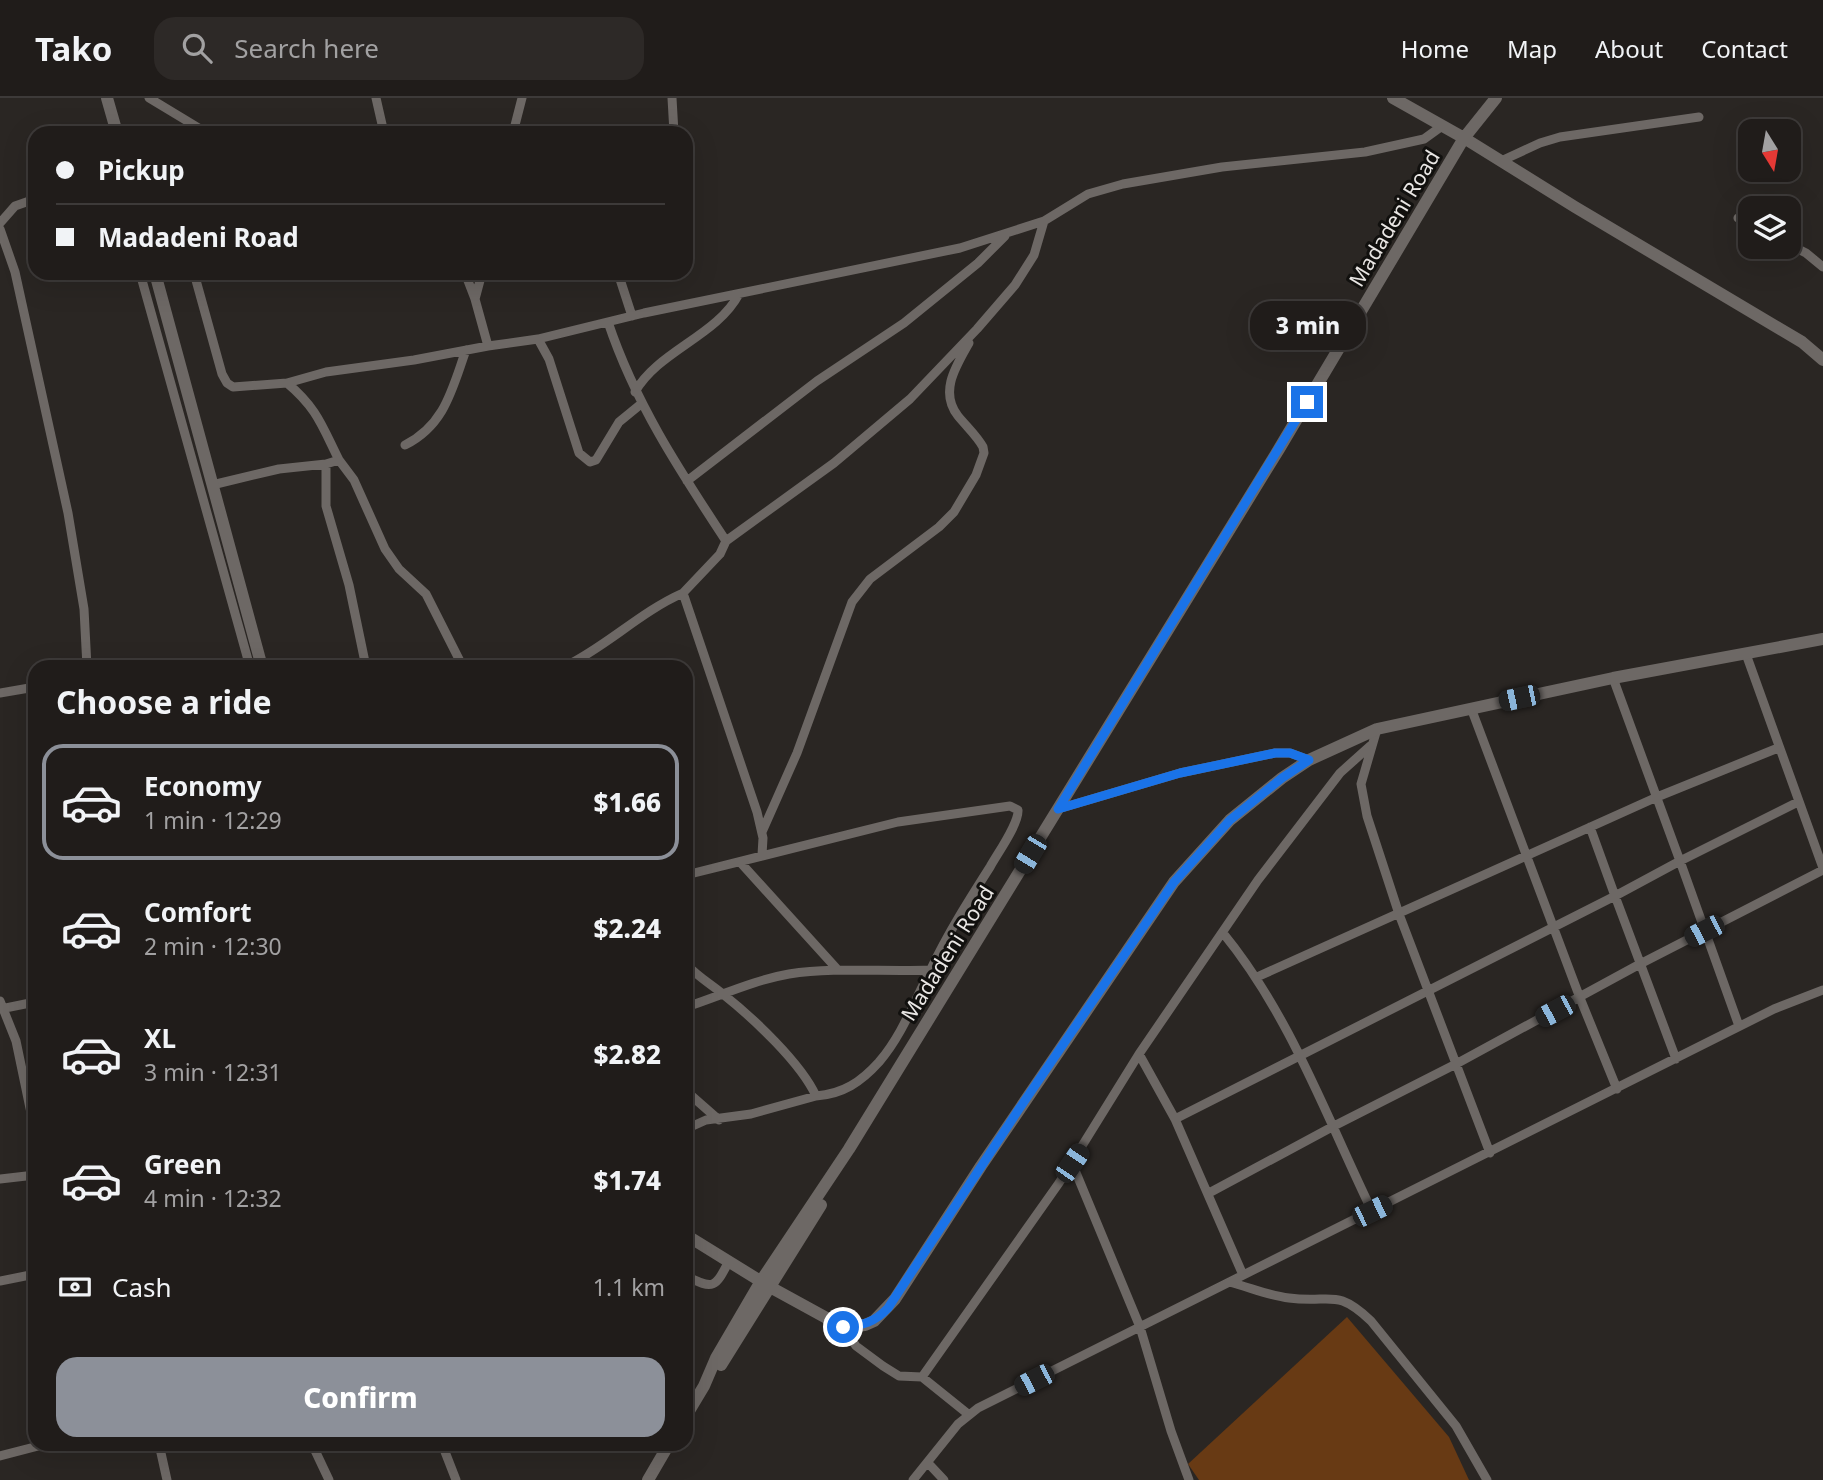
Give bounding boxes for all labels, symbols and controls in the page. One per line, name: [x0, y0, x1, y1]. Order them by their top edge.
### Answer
search box: [154, 17, 644, 80]
text: Tako: [35, 26, 112, 71]
icon: search: [178, 29, 216, 67]
text: Search here: [234, 30, 379, 66]
text: Home: [1401, 32, 1469, 65]
text: Map: [1507, 32, 1557, 65]
text: About: [1595, 32, 1663, 65]
text: Contact: [1701, 32, 1788, 65]
north arrow: [1738, 119, 1801, 182]
map controls: [1738, 119, 1801, 259]
street label: Madadeni Road: [1342, 145, 1446, 291]
text: Pickup: [98, 152, 185, 188]
button: layers: [1738, 196, 1801, 259]
text: Madadeni Road: [98, 219, 299, 255]
callout: 3 min: [1249, 300, 1365, 350]
text: 3 min: [1276, 309, 1340, 341]
route end: [1291, 386, 1323, 418]
text: Choose a ride: [56, 680, 272, 723]
car: [1497, 683, 1542, 713]
text: Economy: [144, 768, 262, 804]
icon: car: [60, 771, 123, 834]
text: $1.66: [594, 784, 661, 820]
text: 1 min · 12:29: [144, 804, 282, 836]
car: [1011, 831, 1050, 877]
street label: Madadeni Road: [894, 880, 1000, 1026]
text: Comfort: [144, 894, 252, 930]
icon: car: [60, 897, 123, 960]
text: $2.24: [594, 910, 661, 946]
car: [1681, 912, 1728, 950]
text: 2 min · 12:30: [144, 930, 282, 962]
car: [1532, 992, 1579, 1030]
text: XL: [144, 1020, 176, 1056]
icon: car: [60, 1023, 123, 1086]
text: $2.82: [594, 1036, 661, 1072]
text: 3 min · 12:31: [144, 1056, 282, 1088]
car: [1052, 1140, 1093, 1186]
text: Green: [144, 1146, 222, 1182]
icon: car: [60, 1149, 123, 1212]
text: $1.74: [594, 1162, 661, 1198]
text: 4 min · 12:32: [144, 1182, 282, 1214]
car: [1349, 1192, 1396, 1230]
icon: cash: [56, 1268, 94, 1306]
text: Cash: [112, 1269, 172, 1305]
text: 1.1 km: [593, 1271, 665, 1303]
route start: [827, 1311, 859, 1343]
button: Confirm: [56, 1357, 665, 1437]
car: [1011, 1361, 1058, 1399]

